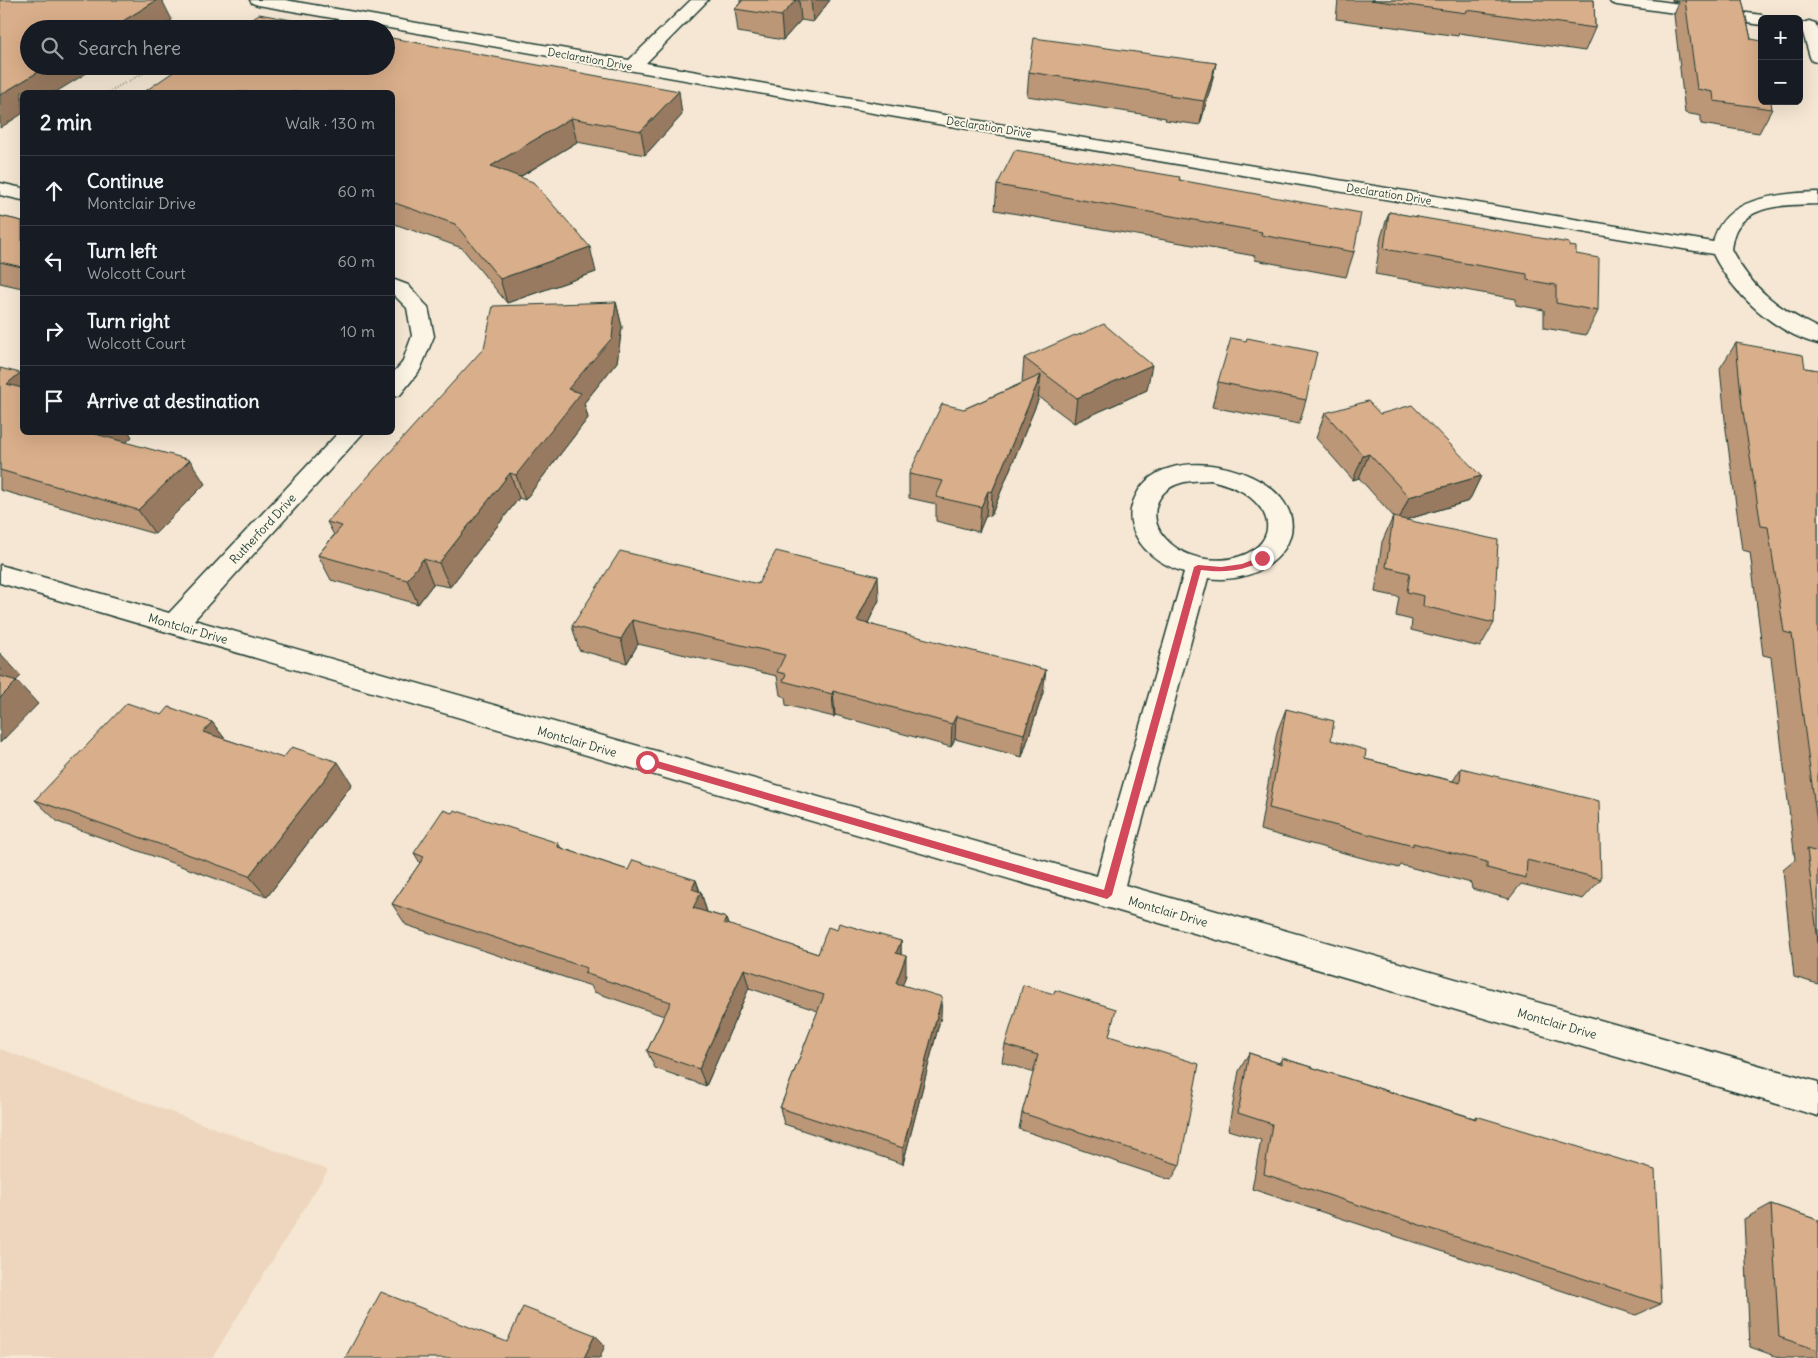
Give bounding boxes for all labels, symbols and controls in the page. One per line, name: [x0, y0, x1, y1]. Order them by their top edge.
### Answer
map controls: [1758, 15, 1803, 105]
button: +: [1758, 15, 1803, 60]
search box: [20, 20, 395, 75]
icon: search: [38, 34, 66, 62]
text: Search here: [78, 36, 181, 60]
street label: Declaration Drive: [546, 45, 634, 73]
button: −: [1758, 60, 1803, 105]
text: 2 min: [40, 109, 92, 136]
text: Walk · 130 m: [285, 113, 375, 133]
street label: Declaration Drive: [945, 113, 1033, 141]
text: Continue: [87, 169, 164, 193]
icon: ahead: [40, 177, 68, 205]
street label: Declaration Drive: [1345, 180, 1433, 208]
text: 60 m: [337, 181, 375, 201]
text: Montclair Drive: [87, 193, 196, 213]
text: Turn left: [87, 239, 157, 263]
icon: left: [40, 247, 68, 275]
text: 60 m: [337, 251, 375, 271]
text: Wolcott Court: [87, 263, 186, 283]
text: Turn right: [87, 309, 170, 333]
icon: right: [40, 317, 68, 345]
text: 10 m: [340, 321, 375, 341]
text: Wolcott Court: [87, 333, 186, 353]
icon: arrive: [40, 387, 68, 415]
text: Arrive at destination: [87, 389, 260, 413]
street label: Rutherford Drive: [226, 490, 299, 567]
route end: [1251, 547, 1274, 570]
street label: Montclair Drive: [147, 610, 229, 647]
street label: Montclair Drive: [536, 723, 618, 760]
route start: [636, 751, 659, 774]
street label: Montclair Drive: [1127, 893, 1209, 930]
street label: Montclair Drive: [1516, 1005, 1598, 1042]

